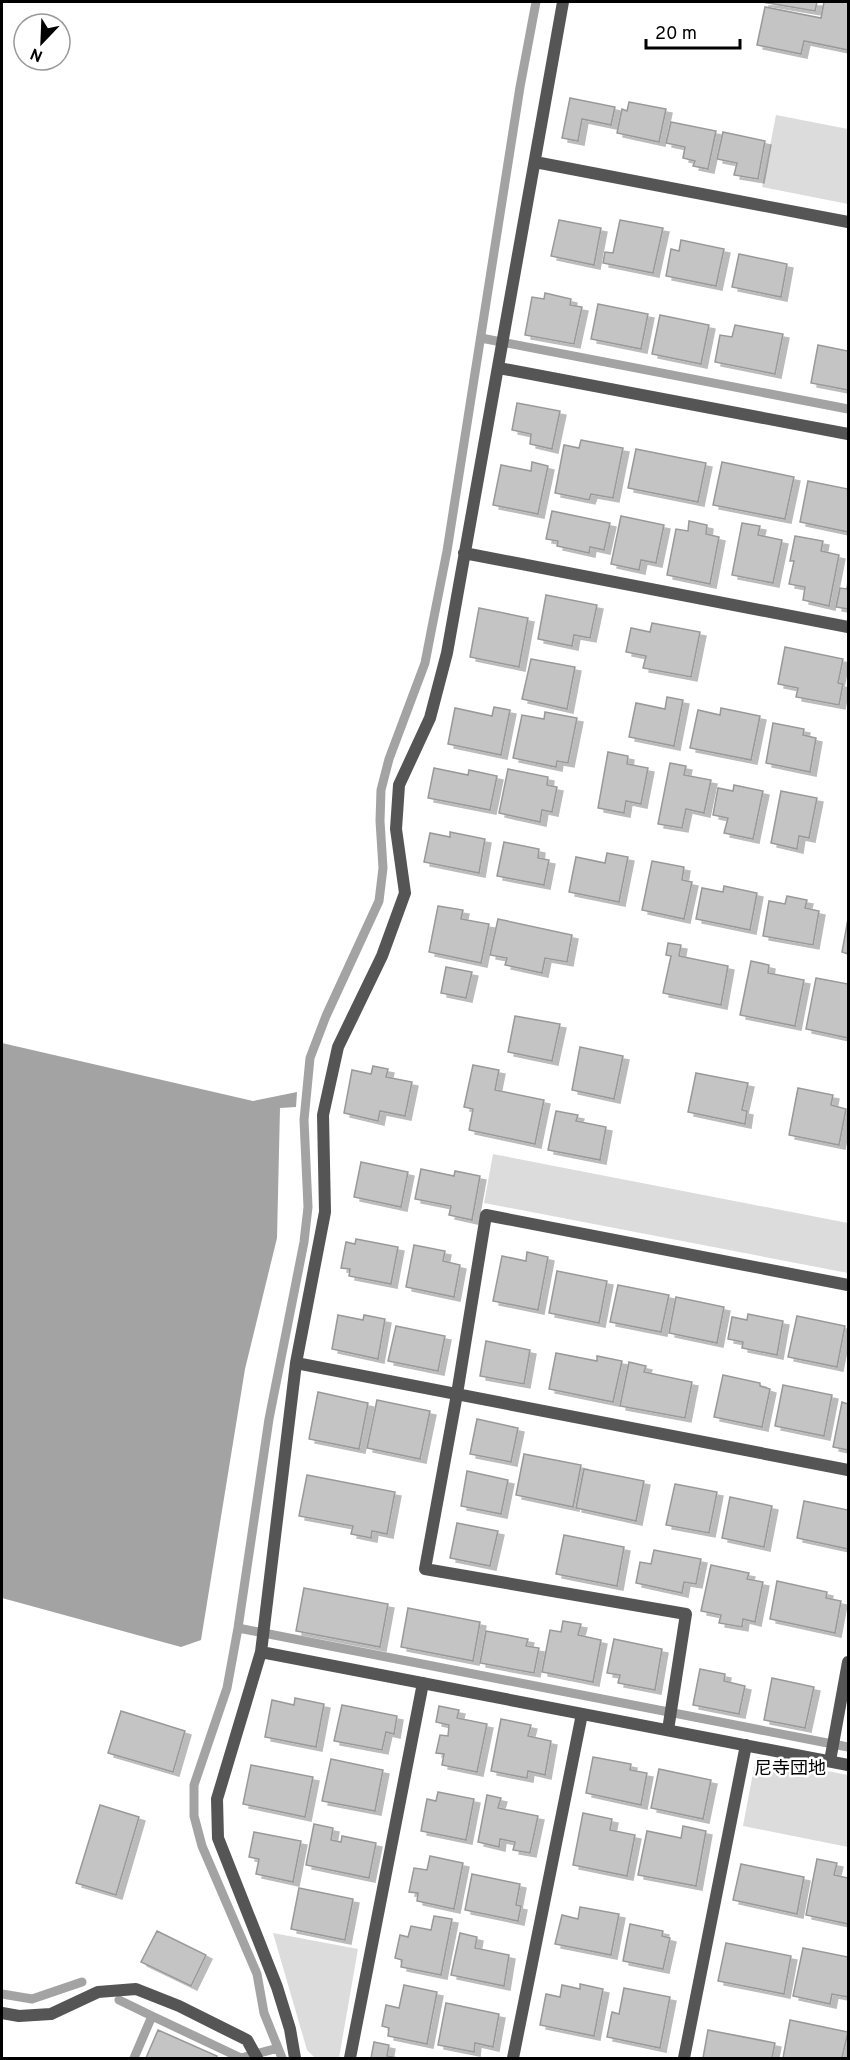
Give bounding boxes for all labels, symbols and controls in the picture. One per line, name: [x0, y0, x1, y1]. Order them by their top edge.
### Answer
north arrow: [12, 12, 72, 72]
scale bar: [646, 12, 740, 50]
text: 20 m: [655, 23, 697, 46]
text: N: [28, 43, 46, 65]
district label: 尼寺団地: [754, 1758, 826, 1781]

